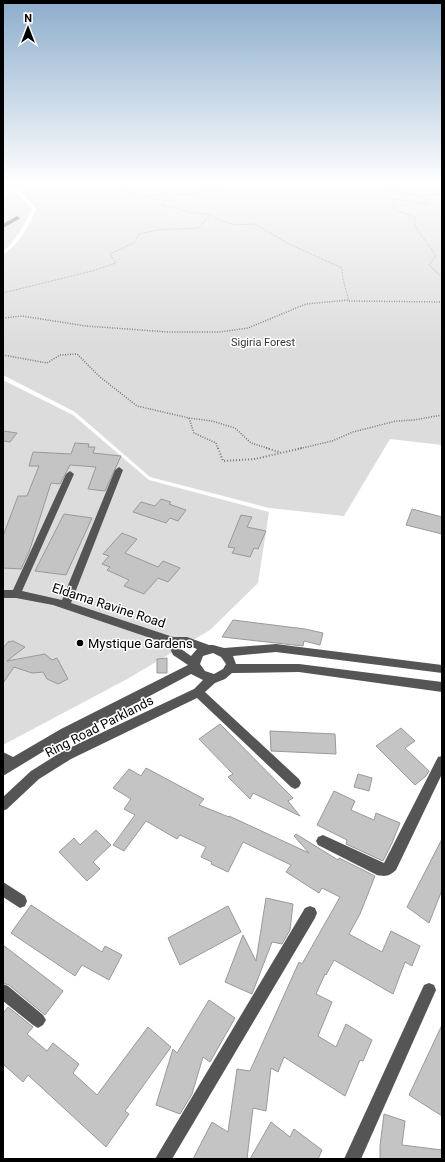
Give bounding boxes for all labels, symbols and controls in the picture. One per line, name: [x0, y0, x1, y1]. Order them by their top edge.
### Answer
north arrow: [8, 8, 48, 48]
text: N: [24, 12, 32, 25]
park label: Sigiria Forest: [231, 336, 295, 349]
street label: Eldama Ravine Road: [50, 580, 167, 631]
place label: Mystique Gardens: [88, 636, 193, 651]
marker: Mystique Gardens: [75, 638, 85, 648]
street label: Ring Road Parklands: [43, 692, 156, 760]

